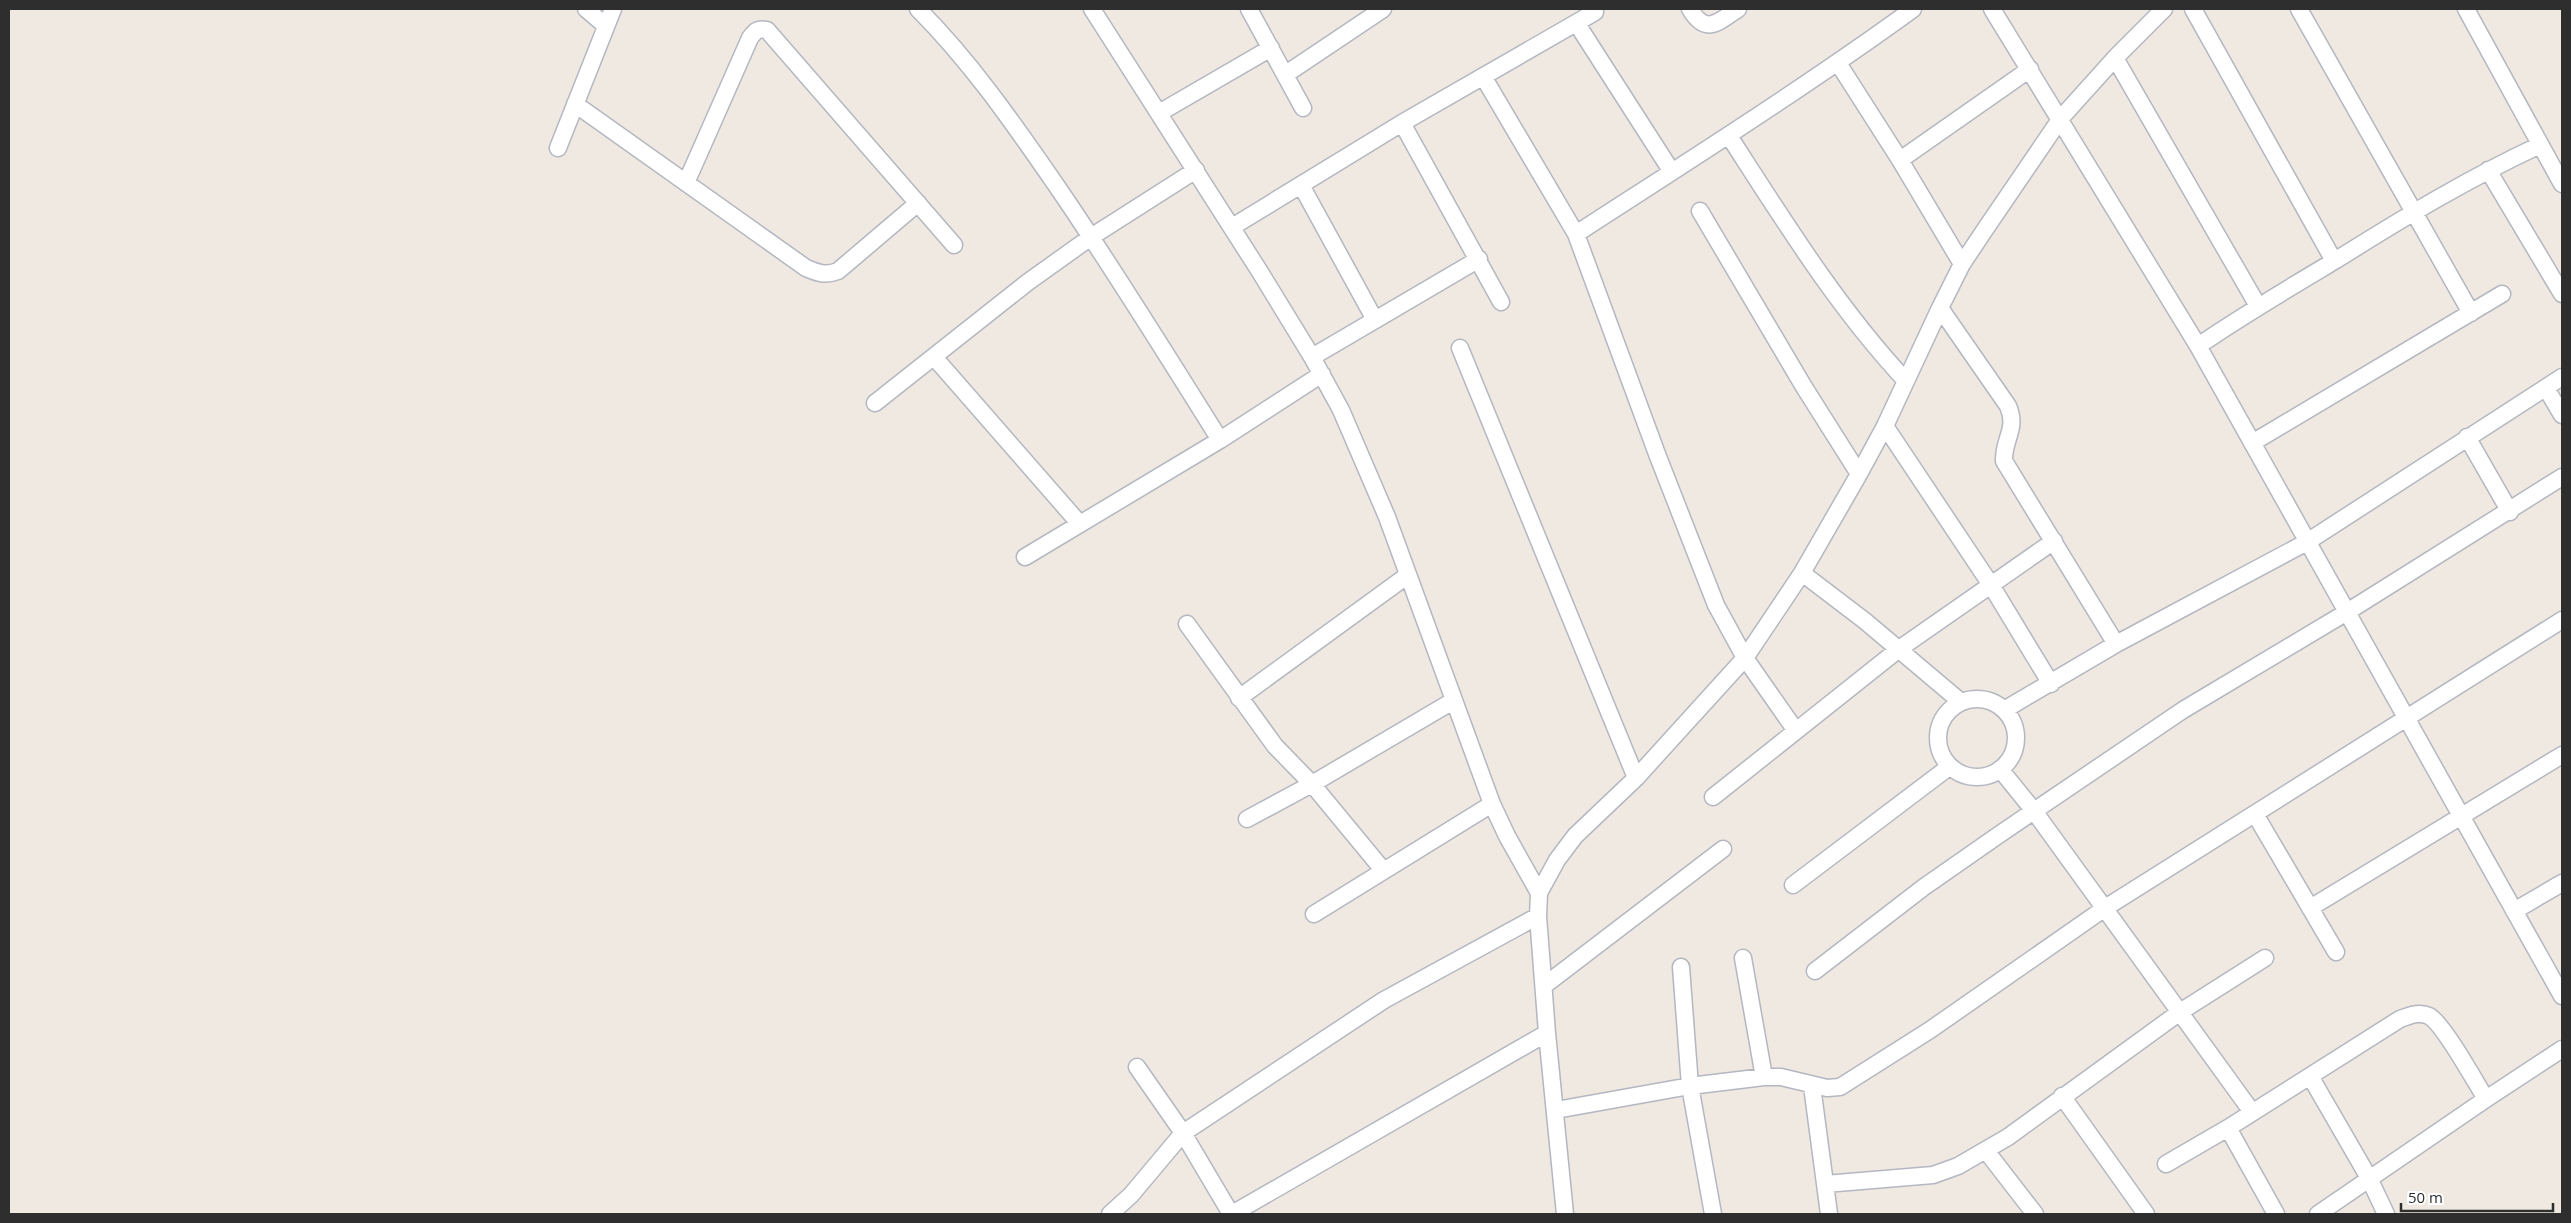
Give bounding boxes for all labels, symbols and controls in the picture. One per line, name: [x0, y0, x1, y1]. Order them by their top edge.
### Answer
scale bar: [2401, 1180, 2554, 1212]
text: 50 m: [2408, 1187, 2443, 1207]

